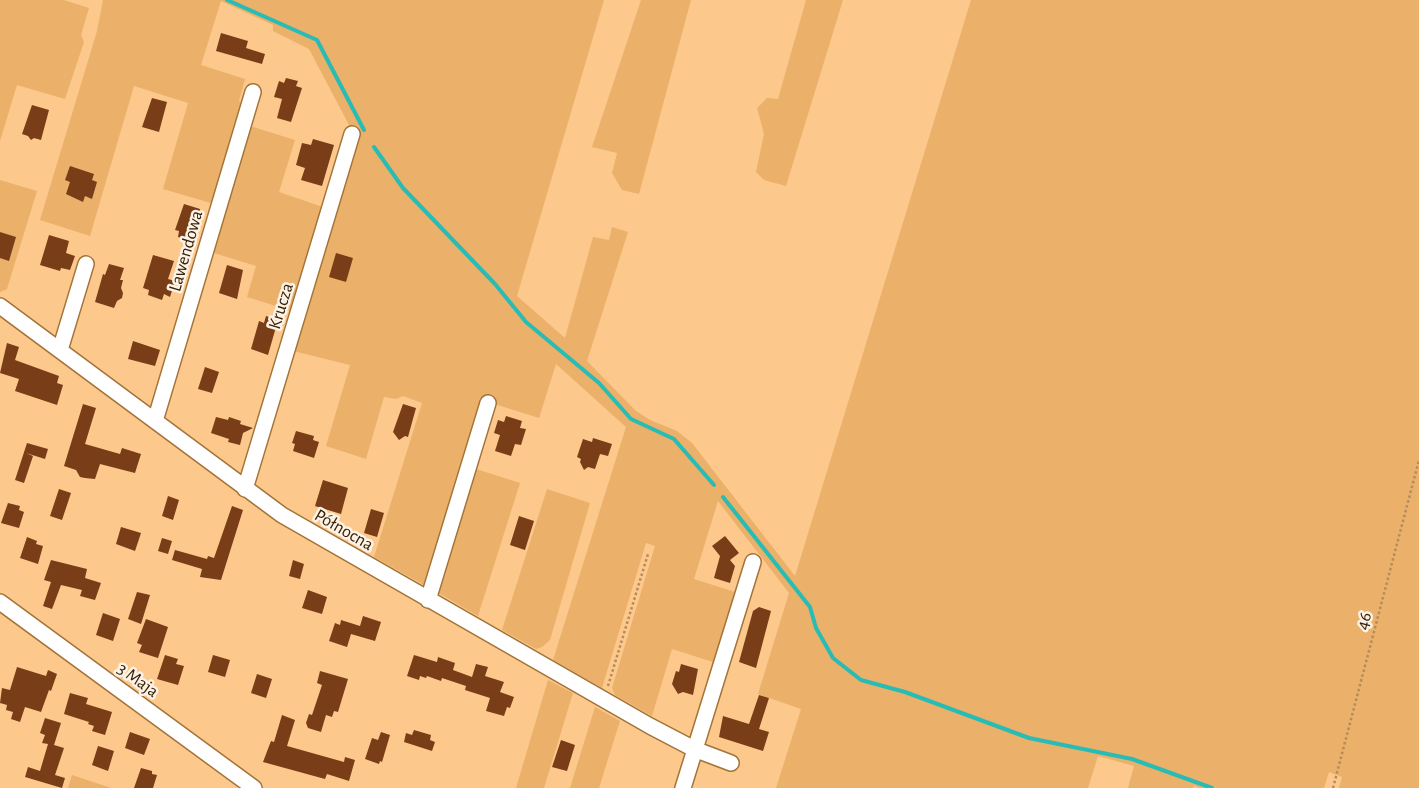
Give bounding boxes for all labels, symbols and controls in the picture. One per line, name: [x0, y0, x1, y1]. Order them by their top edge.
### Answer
street label: Lawendowa: [164, 208, 208, 294]
street label: Krucza: [264, 280, 298, 332]
street label: Północna: [311, 504, 377, 556]
street label: 46: [1351, 610, 1377, 632]
street label: 3 Maja: [113, 658, 163, 702]

